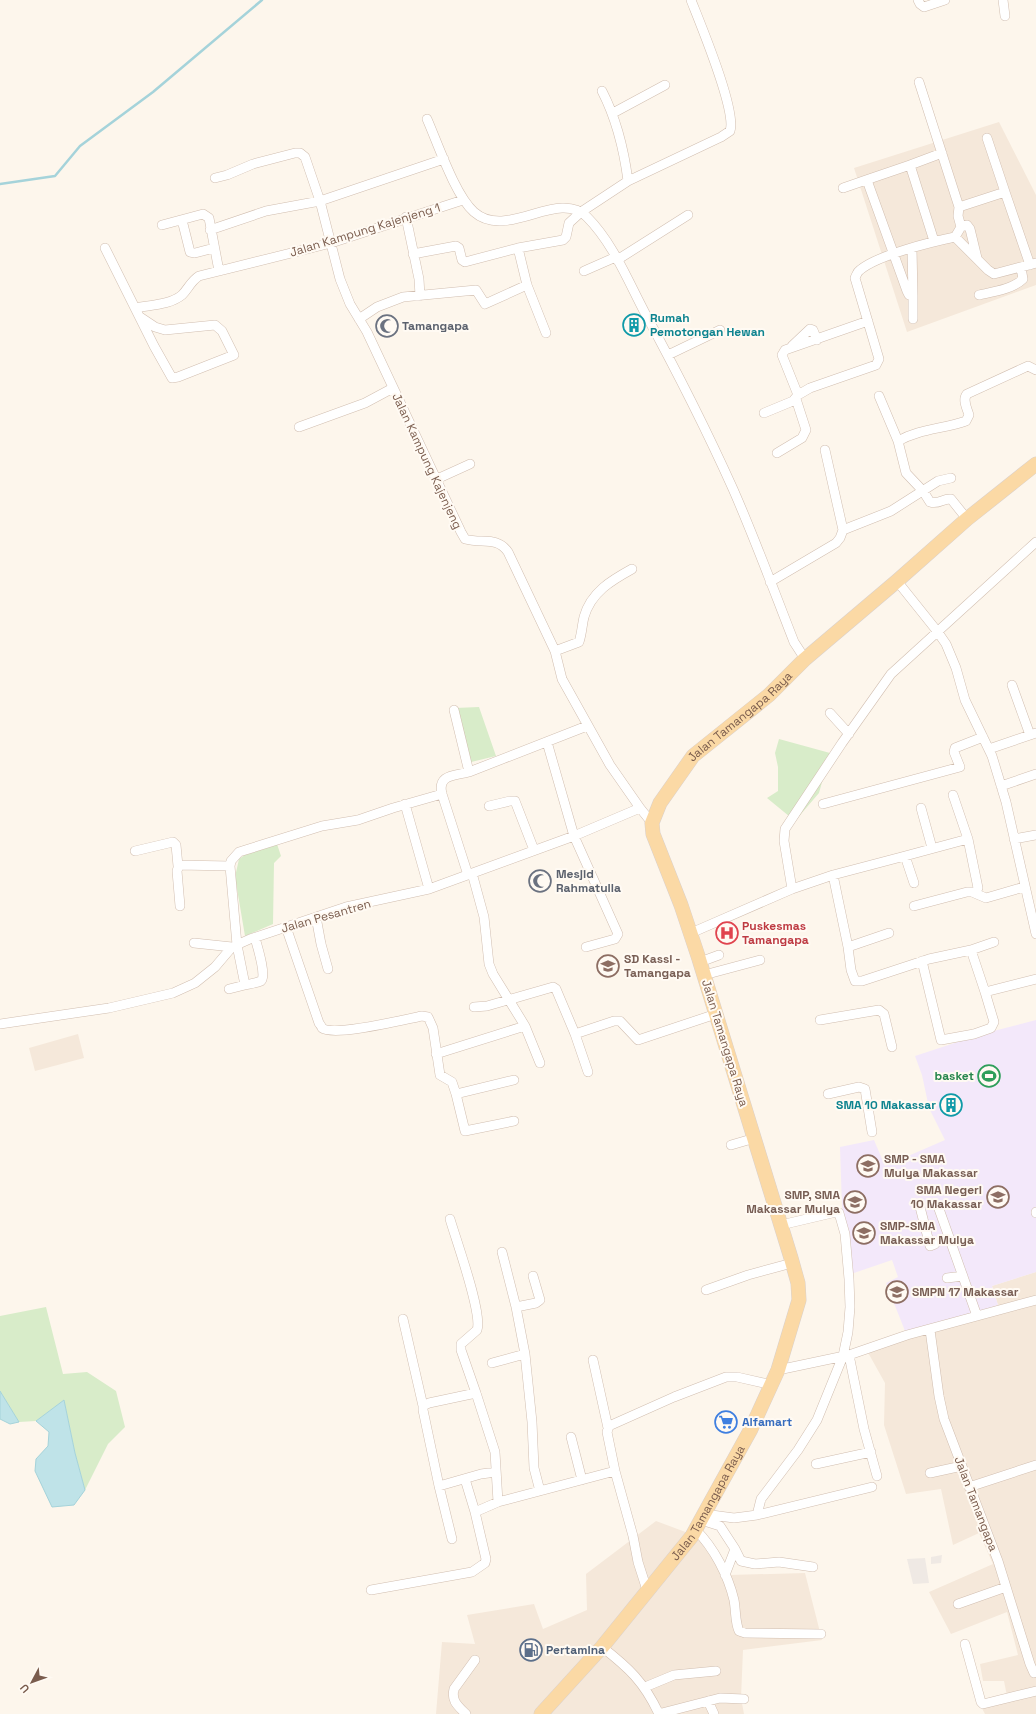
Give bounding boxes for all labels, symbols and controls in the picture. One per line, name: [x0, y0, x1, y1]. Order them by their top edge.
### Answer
street label: Jalan Kampung Kajenjeng 1: [288, 199, 442, 261]
place label: Rumah Pemotongan Hewan: [650, 310, 765, 340]
building icon: Rumah Pemotongan Hewan: [621, 312, 647, 338]
mosque icon: Tamangapa: [374, 313, 400, 339]
place label: Tamangapa: [402, 318, 469, 334]
street label: Jalan Kampung Kajenjeng: [388, 390, 466, 532]
street label: Jalan Tamangapa Raya: [684, 668, 796, 765]
place label: Mesjid Rahmatulla: [556, 866, 621, 896]
mosque icon: Mesjid Rahmatulla: [527, 868, 553, 894]
street label: Jalan Pesantren: [279, 896, 373, 936]
place label: Puskesmas Tamangapa: [742, 918, 809, 948]
hospital icon: Puskesmas Tamangapa: [714, 920, 740, 946]
place label: SD Kassi - Tamangapa: [624, 951, 691, 981]
school or university icon: SD Kassi - Tamangapa: [595, 953, 621, 979]
street label: Jalan Tamangapa Raya: [698, 978, 752, 1109]
sports icon: basket: [976, 1063, 1002, 1089]
place label: basket: [935, 1068, 974, 1084]
building icon: SMA 10 Makassar: [938, 1092, 964, 1118]
place label: SMA 10 Makassar: [836, 1097, 936, 1113]
place label: SMP - SMA Mulya Makassar: [884, 1151, 978, 1181]
school or university icon: SMP - SMA Mulya Makassar: [855, 1153, 881, 1179]
place label: SMA Negeri 10 Makassar: [910, 1182, 982, 1212]
school or university icon: SMA Negeri 10 Makassar: [985, 1184, 1011, 1210]
place label: SMP, SMA Makassar Mulya: [746, 1187, 840, 1217]
school or university icon: SMP, SMA Makassar Mulya: [842, 1189, 868, 1215]
place label: SMP-SMA Makassar Mulya: [880, 1218, 974, 1248]
school or university icon: SMP-SMA Makassar Mulya: [851, 1220, 877, 1246]
school or university icon: SMPN 17 Makassar: [884, 1279, 910, 1305]
place label: SMPN 17 Makassar: [912, 1284, 1019, 1300]
supermarket icon: Alfamart: [713, 1409, 739, 1435]
place label: Alfamart: [742, 1414, 792, 1430]
street label: Jalan Tamangapa Raya: [667, 1442, 749, 1564]
street label: Jalan Tamangapa: [951, 1454, 1001, 1554]
fuel station icon: Pertamina: [518, 1637, 544, 1663]
place label: Pertamina: [546, 1642, 605, 1658]
north arrow: [12, 1662, 52, 1702]
text: U: [17, 1681, 32, 1696]

